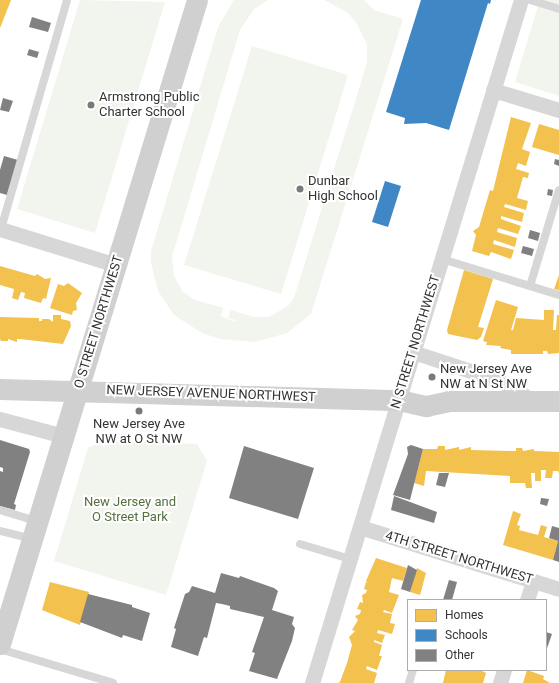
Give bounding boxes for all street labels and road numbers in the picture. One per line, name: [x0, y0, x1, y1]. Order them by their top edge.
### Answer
street label: O STREET NORTHWEST: [71, 253, 127, 391]
street label: N STREET NORTHWEST: [388, 273, 444, 411]
street label: NEW JERSEY AVENUE NORTHWEST: [106, 383, 316, 405]
street label: 4TH STREET NORTHWEST: [383, 528, 535, 588]

